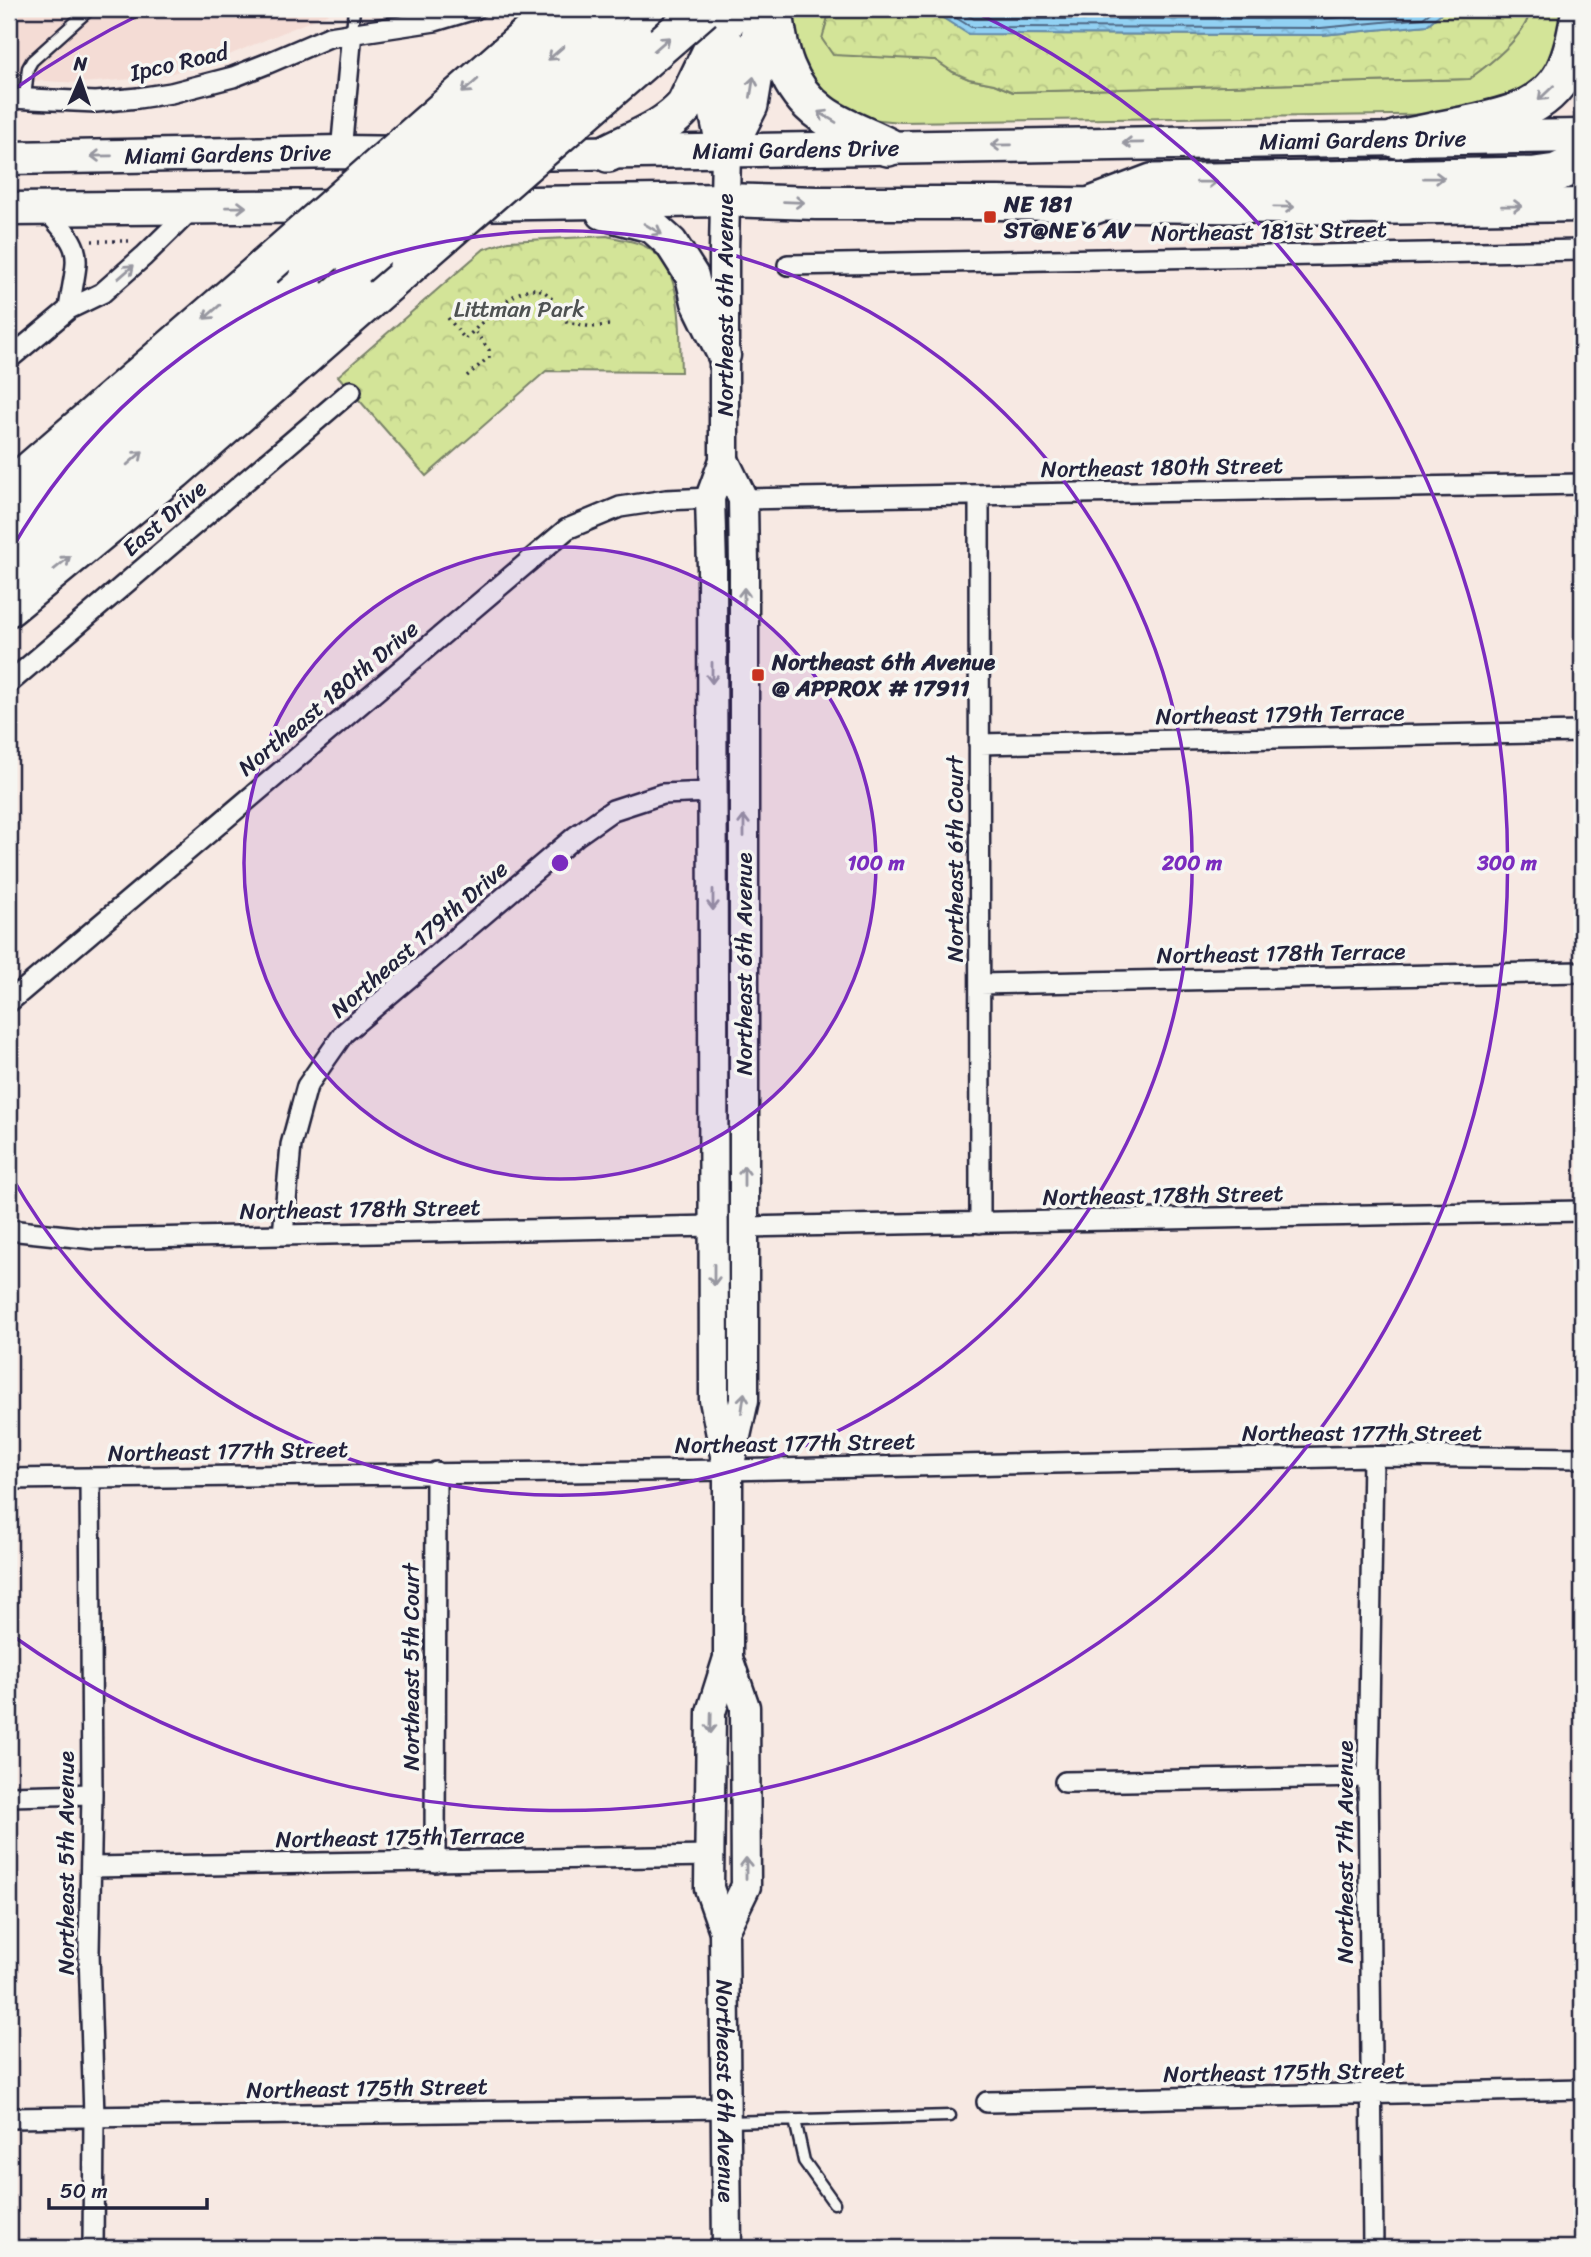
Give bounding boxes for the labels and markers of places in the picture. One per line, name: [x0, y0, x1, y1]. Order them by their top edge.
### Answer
place label: NE 181 ST@NE 6 AV: [1003, 184, 1132, 251]
marker: NE 181 ST@NE 6 AV: [982, 209, 998, 225]
place label: Northeast 6th Avenue @ APPROX # 17911: [771, 642, 996, 709]
marker: Northeast 6th Avenue @ APPROX # 17911: [750, 667, 766, 683]
centre of rings: [548, 851, 572, 875]

